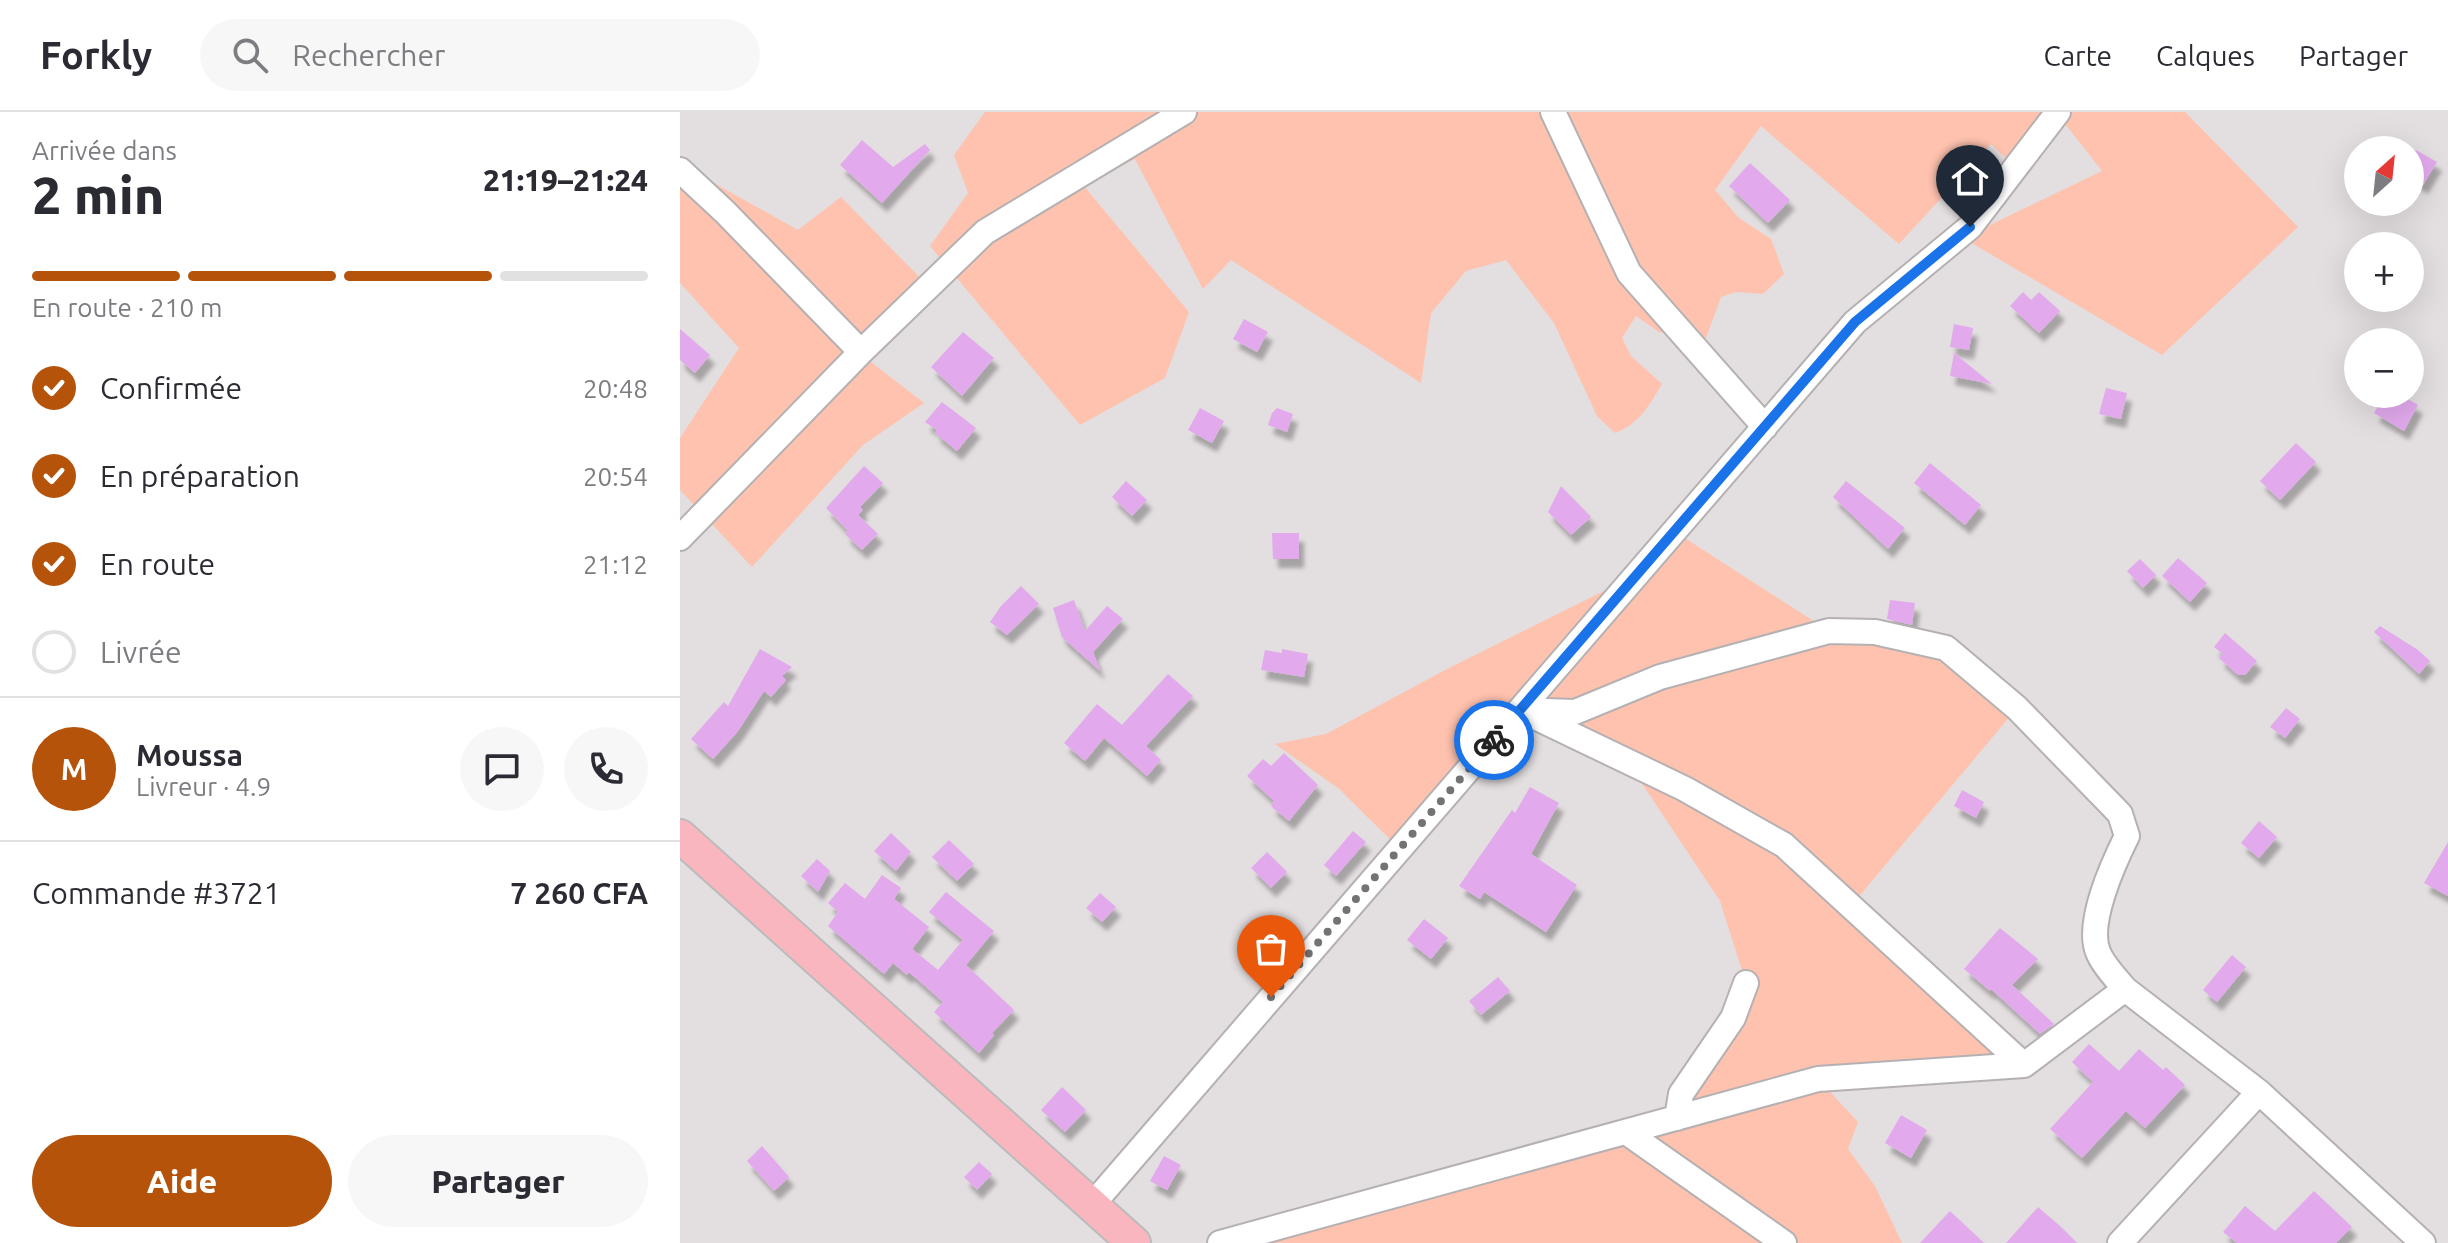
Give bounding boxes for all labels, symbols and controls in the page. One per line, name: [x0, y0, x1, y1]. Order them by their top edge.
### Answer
search box: [200, 19, 760, 91]
icon: search: [228, 33, 272, 77]
text: Forkly: [40, 34, 152, 76]
text: Rechercher: [292, 38, 445, 72]
text: Carte: [2043, 40, 2112, 71]
text: Calques: [2156, 40, 2255, 71]
text: Partager: [2299, 40, 2408, 71]
text: Arrivée dans: [32, 136, 177, 165]
north arrow: [2344, 136, 2424, 216]
map controls: [2344, 136, 2424, 408]
pin: [1936, 145, 2004, 227]
icon: home: [1948, 157, 1992, 201]
text: 21:19–21:24: [483, 163, 648, 197]
text: 2 min: [32, 166, 164, 224]
button: +: [2344, 232, 2424, 312]
text: En route · 210 m: [32, 293, 222, 322]
button: −: [2344, 328, 2424, 408]
icon: check: [32, 366, 76, 410]
text: Confirmée: [100, 371, 242, 405]
text: 20:48: [583, 374, 648, 403]
icon: check: [32, 454, 76, 498]
text: En préparation: [100, 459, 300, 493]
text: 20:54: [583, 462, 648, 491]
icon: check: [32, 542, 76, 586]
text: En route: [100, 547, 215, 581]
text: 21:12: [583, 550, 648, 579]
text: Livrée: [100, 635, 182, 669]
courier: [1454, 700, 1534, 780]
icon: bike: [1472, 718, 1516, 762]
button: chat: [460, 727, 544, 811]
button: phone: [564, 727, 648, 811]
text: Moussa: [136, 738, 243, 772]
text: M: [61, 752, 87, 786]
text: Livreur · 4.9: [136, 772, 271, 801]
text: Commande #3721: [32, 876, 281, 910]
text: 7 260 CFA: [510, 876, 648, 910]
pin: [1237, 915, 1305, 997]
icon: bag: [1249, 927, 1293, 971]
button: Aide: [32, 1135, 332, 1227]
button: Partager: [348, 1135, 648, 1227]

